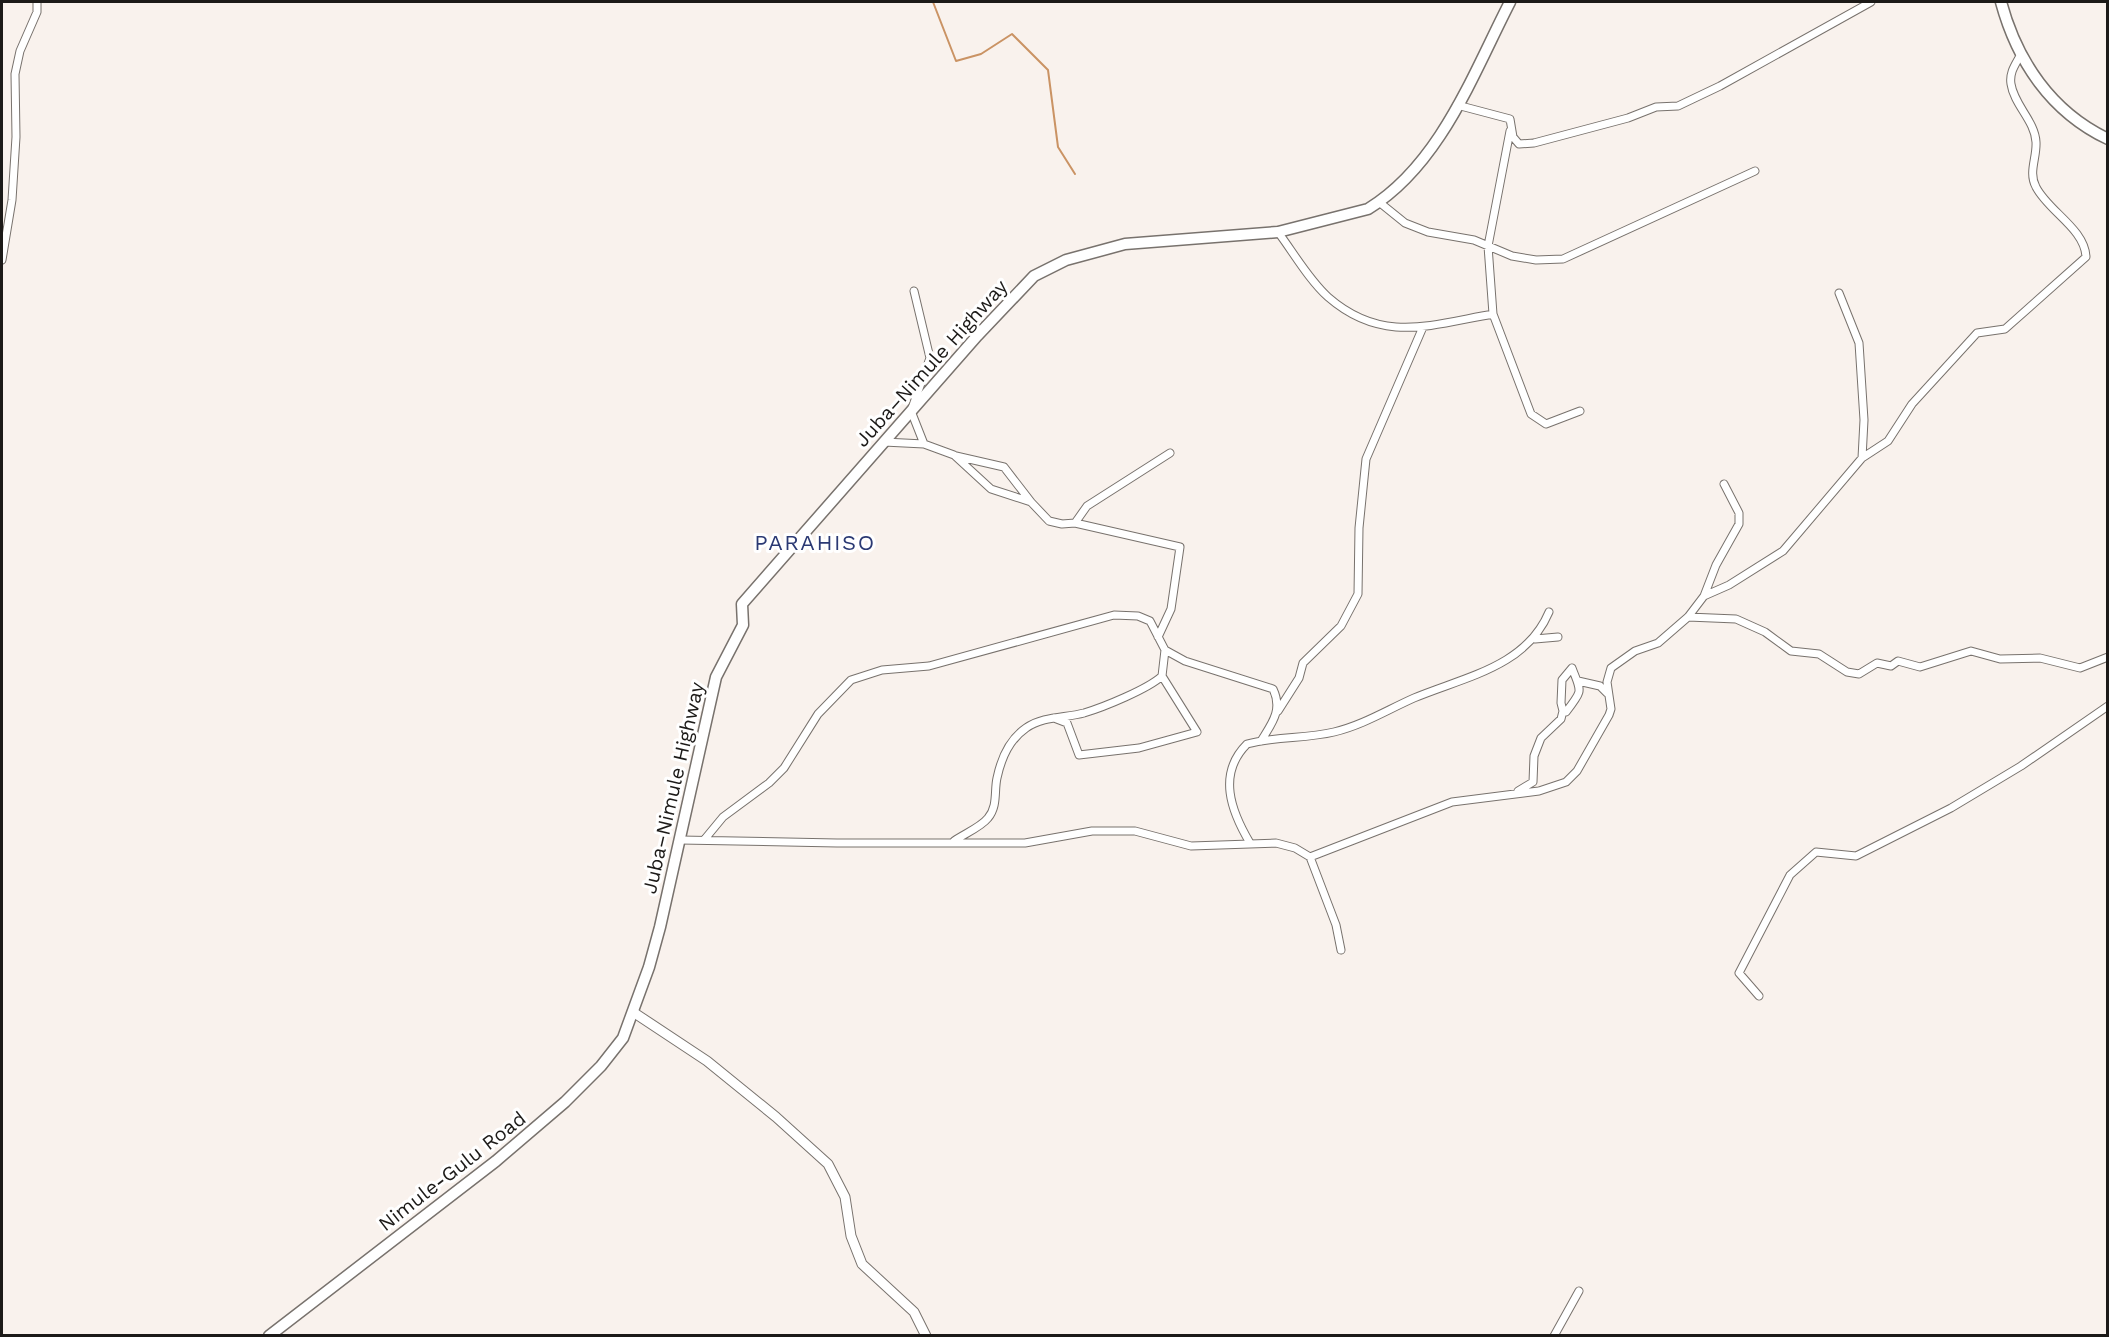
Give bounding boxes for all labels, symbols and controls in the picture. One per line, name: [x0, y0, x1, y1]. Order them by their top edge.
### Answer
street label: Juba–Nimule Highway: [850, 274, 1013, 452]
district label: PARAHISO: [754, 530, 876, 555]
street label: Juba–Nimule Highway: [637, 679, 709, 896]
street label: Nimule-Gulu Road: [374, 1106, 530, 1236]

